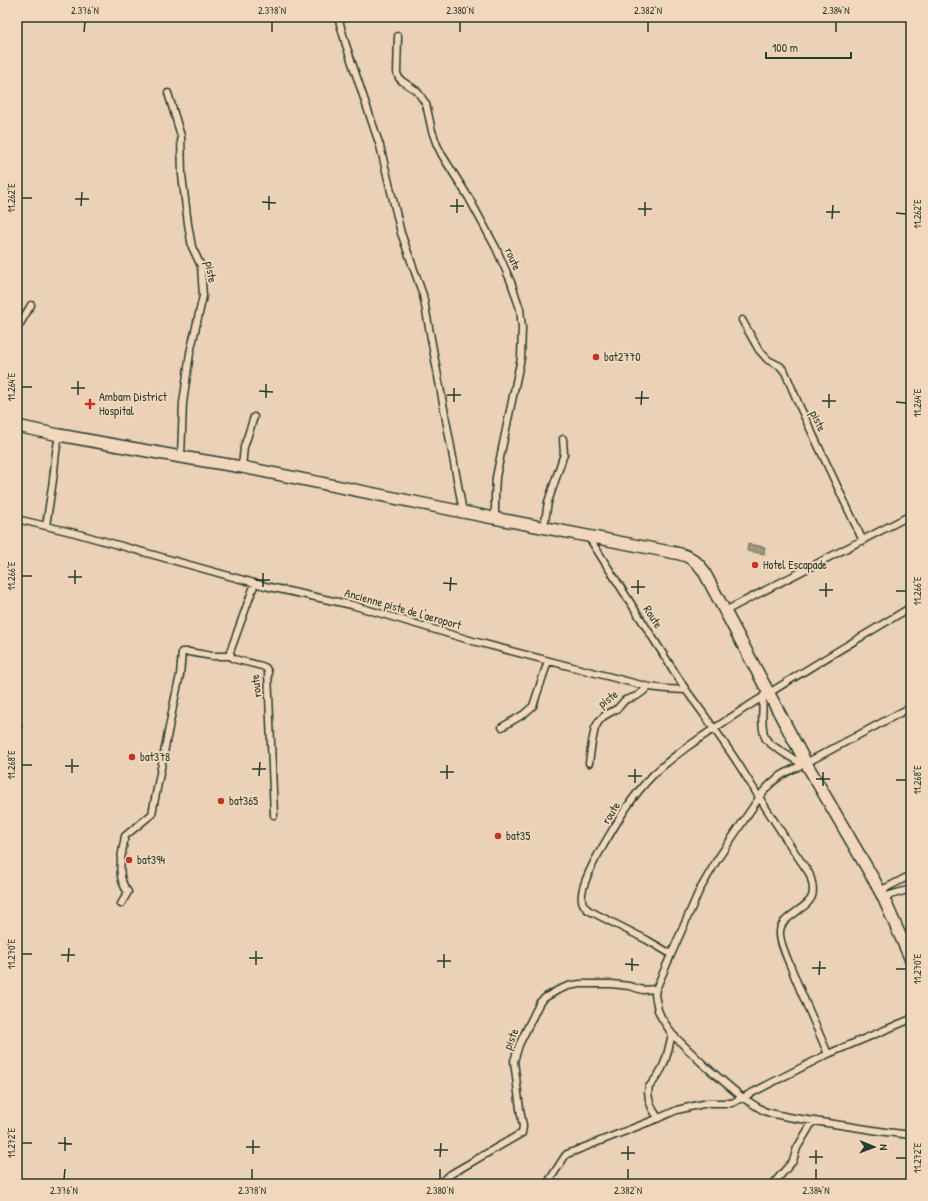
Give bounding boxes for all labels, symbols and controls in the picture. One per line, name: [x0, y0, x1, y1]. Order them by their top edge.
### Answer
text: 2.376°N: [71, 4, 99, 17]
text: 2.378°N: [258, 4, 286, 17]
text: 2.380°N: [446, 4, 474, 17]
text: 2.382°N: [634, 4, 662, 17]
text: 2.384°N: [822, 4, 850, 17]
scale bar: [766, 34, 851, 60]
text: 100 m: [772, 39, 798, 56]
text: 11.262°E: [5, 183, 18, 213]
text: 11.262°E: [911, 199, 924, 229]
street label: route: [501, 245, 526, 273]
street label: piste: [201, 260, 222, 284]
place label: bat2770: [604, 348, 641, 365]
marker: bat2770: [591, 352, 601, 362]
text: 11.264°E: [5, 372, 18, 401]
place label: Ambam District Hospital: [99, 388, 168, 419]
text: 11.264°E: [911, 388, 924, 417]
marker: Ambam District Hospital: [84, 398, 96, 410]
street label: piste: [806, 408, 831, 434]
place label: Hotel Escapade: [763, 556, 827, 573]
marker: Hotel Escapade: [750, 560, 760, 570]
text: 11.266°E: [5, 561, 18, 590]
text: 11.266°E: [911, 576, 924, 605]
street label: Ancienne piste de l'aeroport: [343, 584, 464, 634]
street label: Route: [640, 602, 667, 632]
street label: route: [246, 673, 265, 699]
street label: piste: [594, 685, 622, 712]
place label: bat378: [140, 748, 170, 765]
text: 11.268°E: [5, 750, 18, 780]
marker: bat378: [127, 752, 137, 762]
text: 11.268°E: [911, 765, 924, 795]
place label: bat365: [229, 792, 258, 809]
marker: bat365: [216, 796, 226, 806]
street label: route: [597, 798, 624, 827]
place label: bat35: [506, 827, 530, 844]
marker: bat35: [493, 831, 503, 841]
place label: bat394: [137, 851, 166, 868]
marker: bat394: [124, 855, 134, 865]
text: 11.270°E: [5, 938, 18, 969]
text: 11.270°E: [911, 953, 924, 984]
street label: piste: [499, 1026, 522, 1052]
text: 11.272°E: [5, 1127, 18, 1158]
north arrow: [854, 1127, 894, 1167]
text: 11.272°E: [911, 1142, 924, 1173]
text: N: [877, 1144, 891, 1150]
text: 2.376°N: [50, 1184, 78, 1197]
text: 2.378°N: [238, 1184, 266, 1197]
text: 2.380°N: [426, 1184, 454, 1197]
text: 2.382°N: [614, 1184, 642, 1197]
text: 2.384°N: [802, 1184, 830, 1197]

